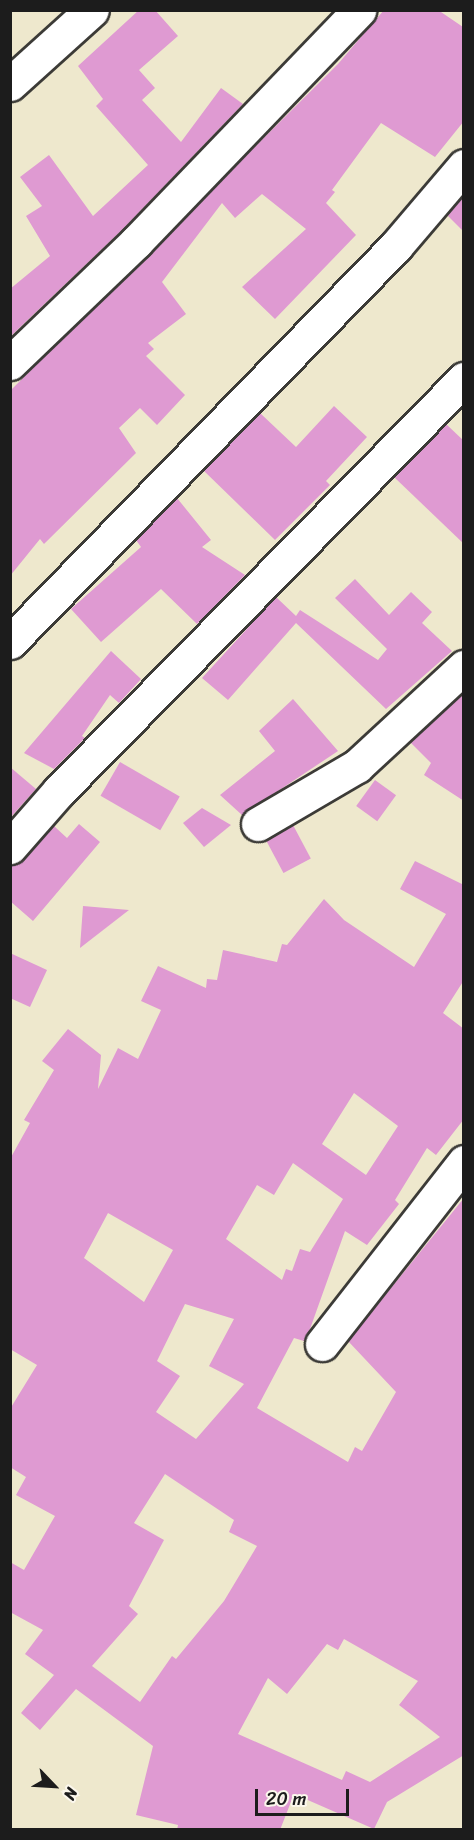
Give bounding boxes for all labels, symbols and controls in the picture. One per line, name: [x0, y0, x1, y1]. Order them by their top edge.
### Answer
north arrow: [24, 1756, 84, 1816]
scale bar: [258, 1777, 352, 1815]
text: N: [55, 1783, 86, 1805]
text: 20 m: [266, 1783, 306, 1815]

